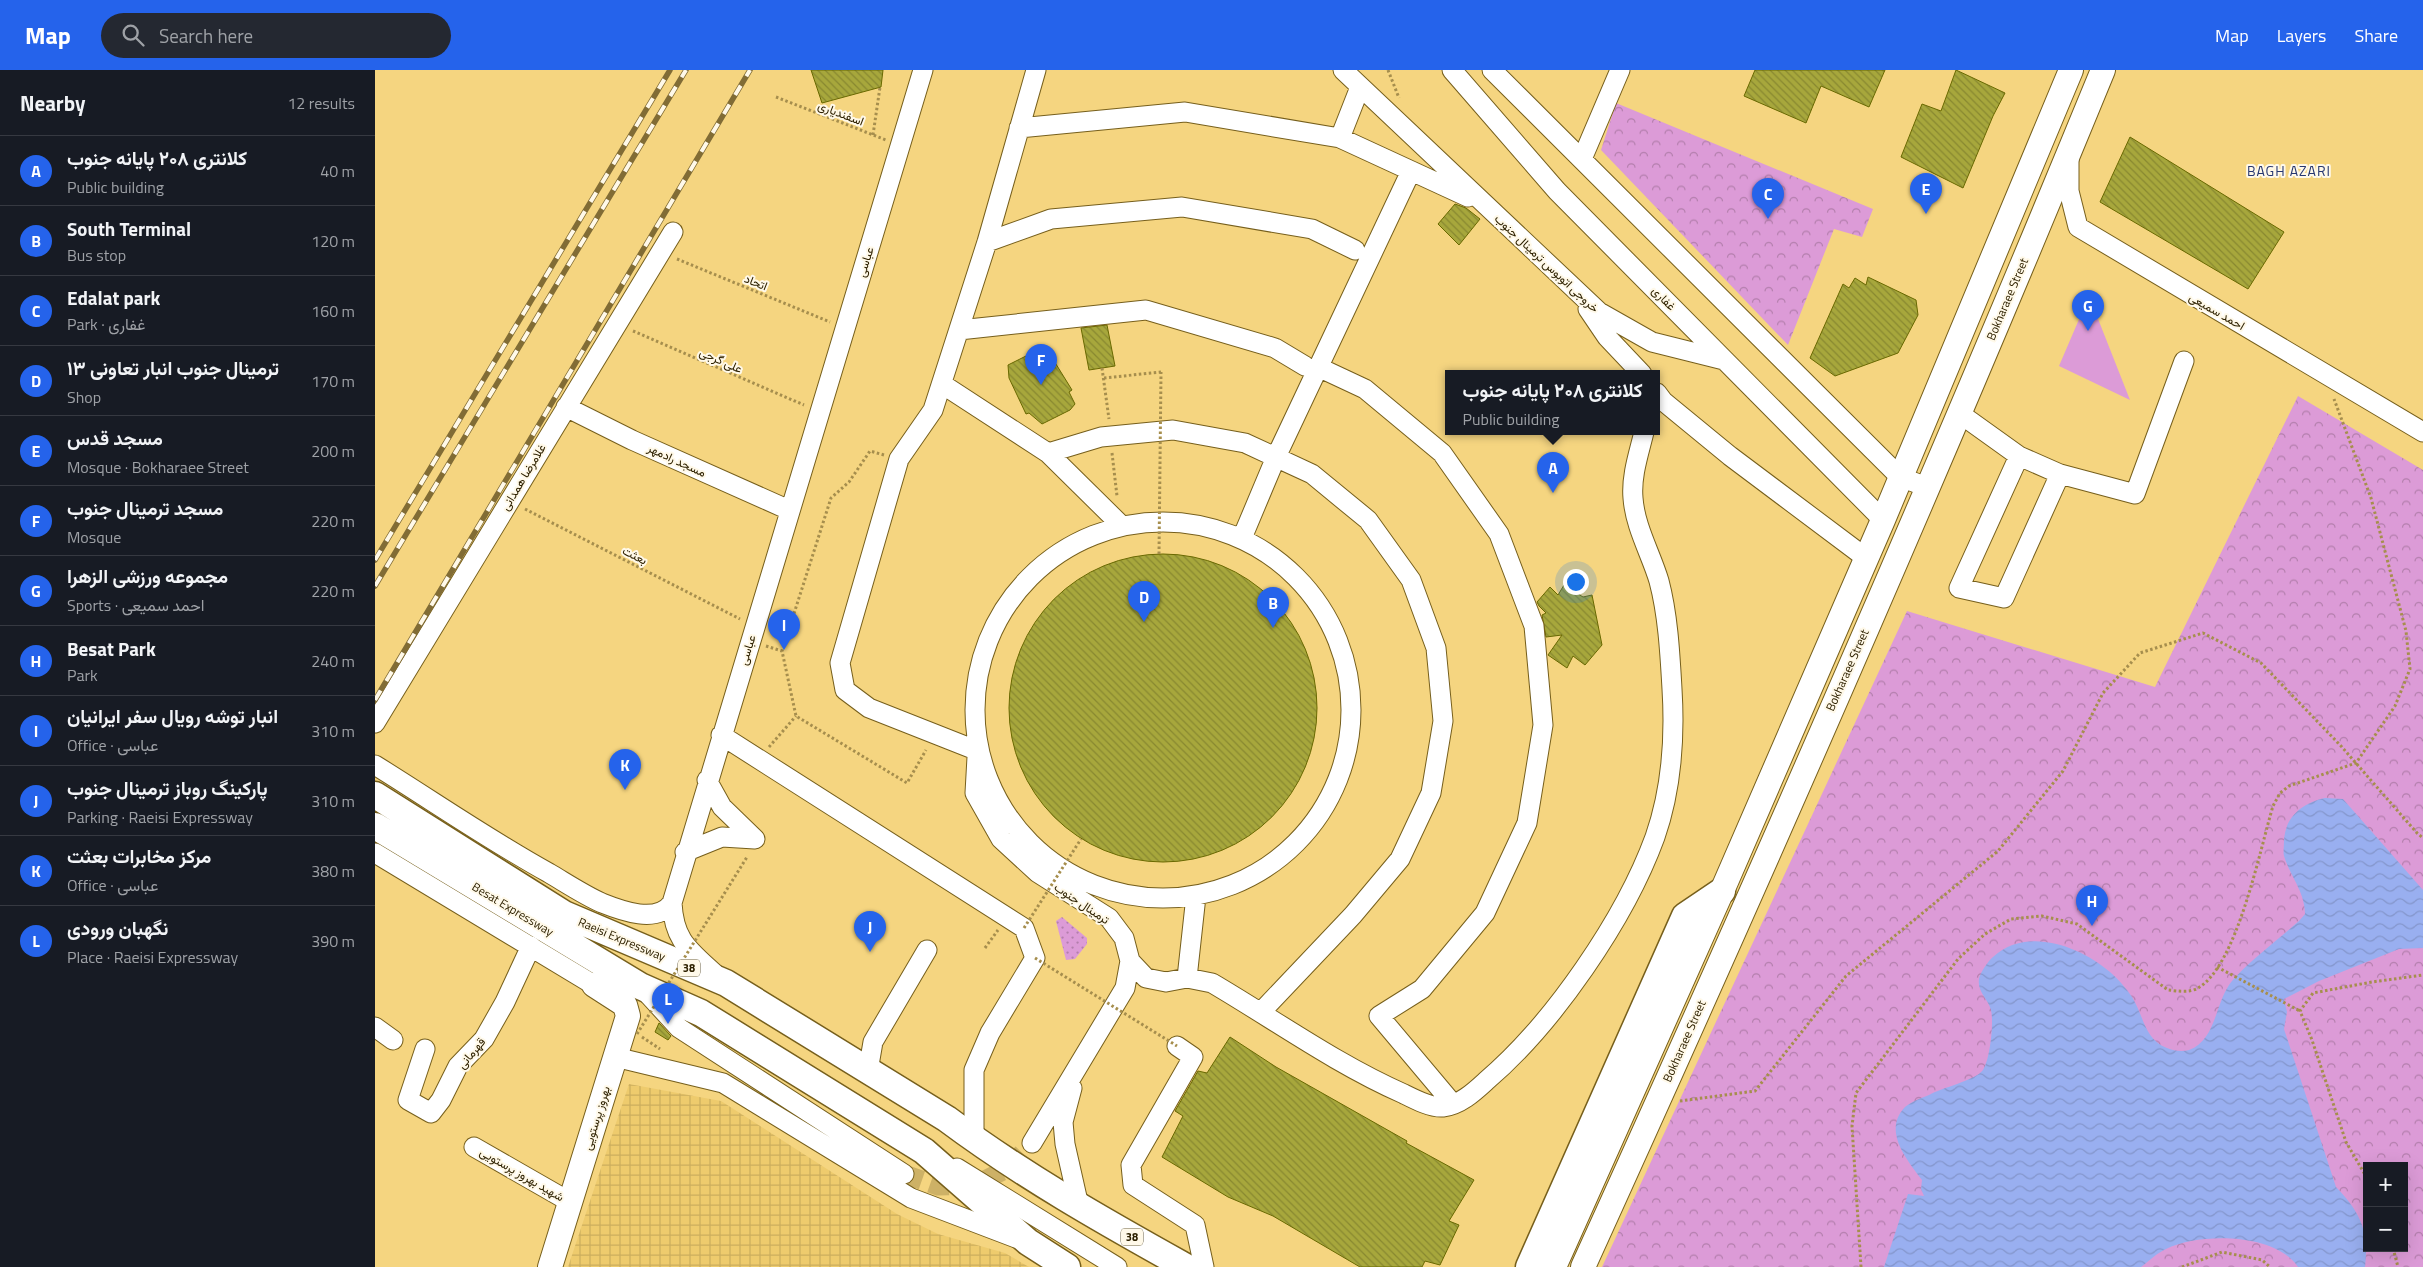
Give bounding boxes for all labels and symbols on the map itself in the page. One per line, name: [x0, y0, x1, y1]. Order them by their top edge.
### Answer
street label: اسفندیاری: [815, 96, 867, 130]
district label: BAGH AZARI: [2247, 160, 2331, 181]
pin: E: [1910, 173, 1942, 214]
pin: C: [1752, 178, 1784, 219]
street label: خروجی اتوبوس ترمینال جنوب: [1490, 209, 1604, 317]
street label: عباسی: [851, 244, 879, 280]
street label: Bokharaee Street: [1981, 254, 2033, 343]
street label: اتحاد: [742, 269, 770, 295]
street label: غفاری: [1647, 281, 1681, 315]
street label: احمد سمیعی: [2185, 287, 2249, 335]
pin: G: [2072, 290, 2104, 331]
street label: علی گرجی: [696, 342, 746, 378]
pin: F: [1025, 344, 1057, 385]
street label: مسجد رادمهر: [644, 438, 709, 482]
street label: غلامرضا همدانی: [496, 440, 550, 514]
pin: A: [1537, 452, 1569, 493]
street label: بعثت: [619, 541, 651, 569]
your location: [1563, 569, 1589, 595]
pin: D: [1128, 581, 1160, 622]
pin: B: [1257, 587, 1289, 628]
pin: I: [768, 609, 800, 650]
street label: Bokharaee Street: [1820, 625, 1874, 714]
street label: عباسی: [733, 632, 761, 668]
pin: K: [609, 749, 641, 790]
street label: Besat Expressway: [469, 877, 558, 941]
street label: ترمینال جنوب: [1050, 877, 1114, 929]
pin: H: [2076, 885, 2108, 926]
pin: J: [854, 911, 886, 952]
street label: Raeisi Expressway: [575, 912, 669, 966]
road number: 38: [678, 960, 700, 976]
pin: L: [652, 983, 684, 1024]
street label: Bokharaee Street: [1657, 996, 1711, 1085]
street label: قهرمانی: [452, 1033, 490, 1073]
street label: بهروز پرستویی: [577, 1084, 615, 1152]
street label: شهید بهروز پرستویی: [476, 1142, 568, 1206]
road number: 38: [1121, 1228, 1143, 1246]

